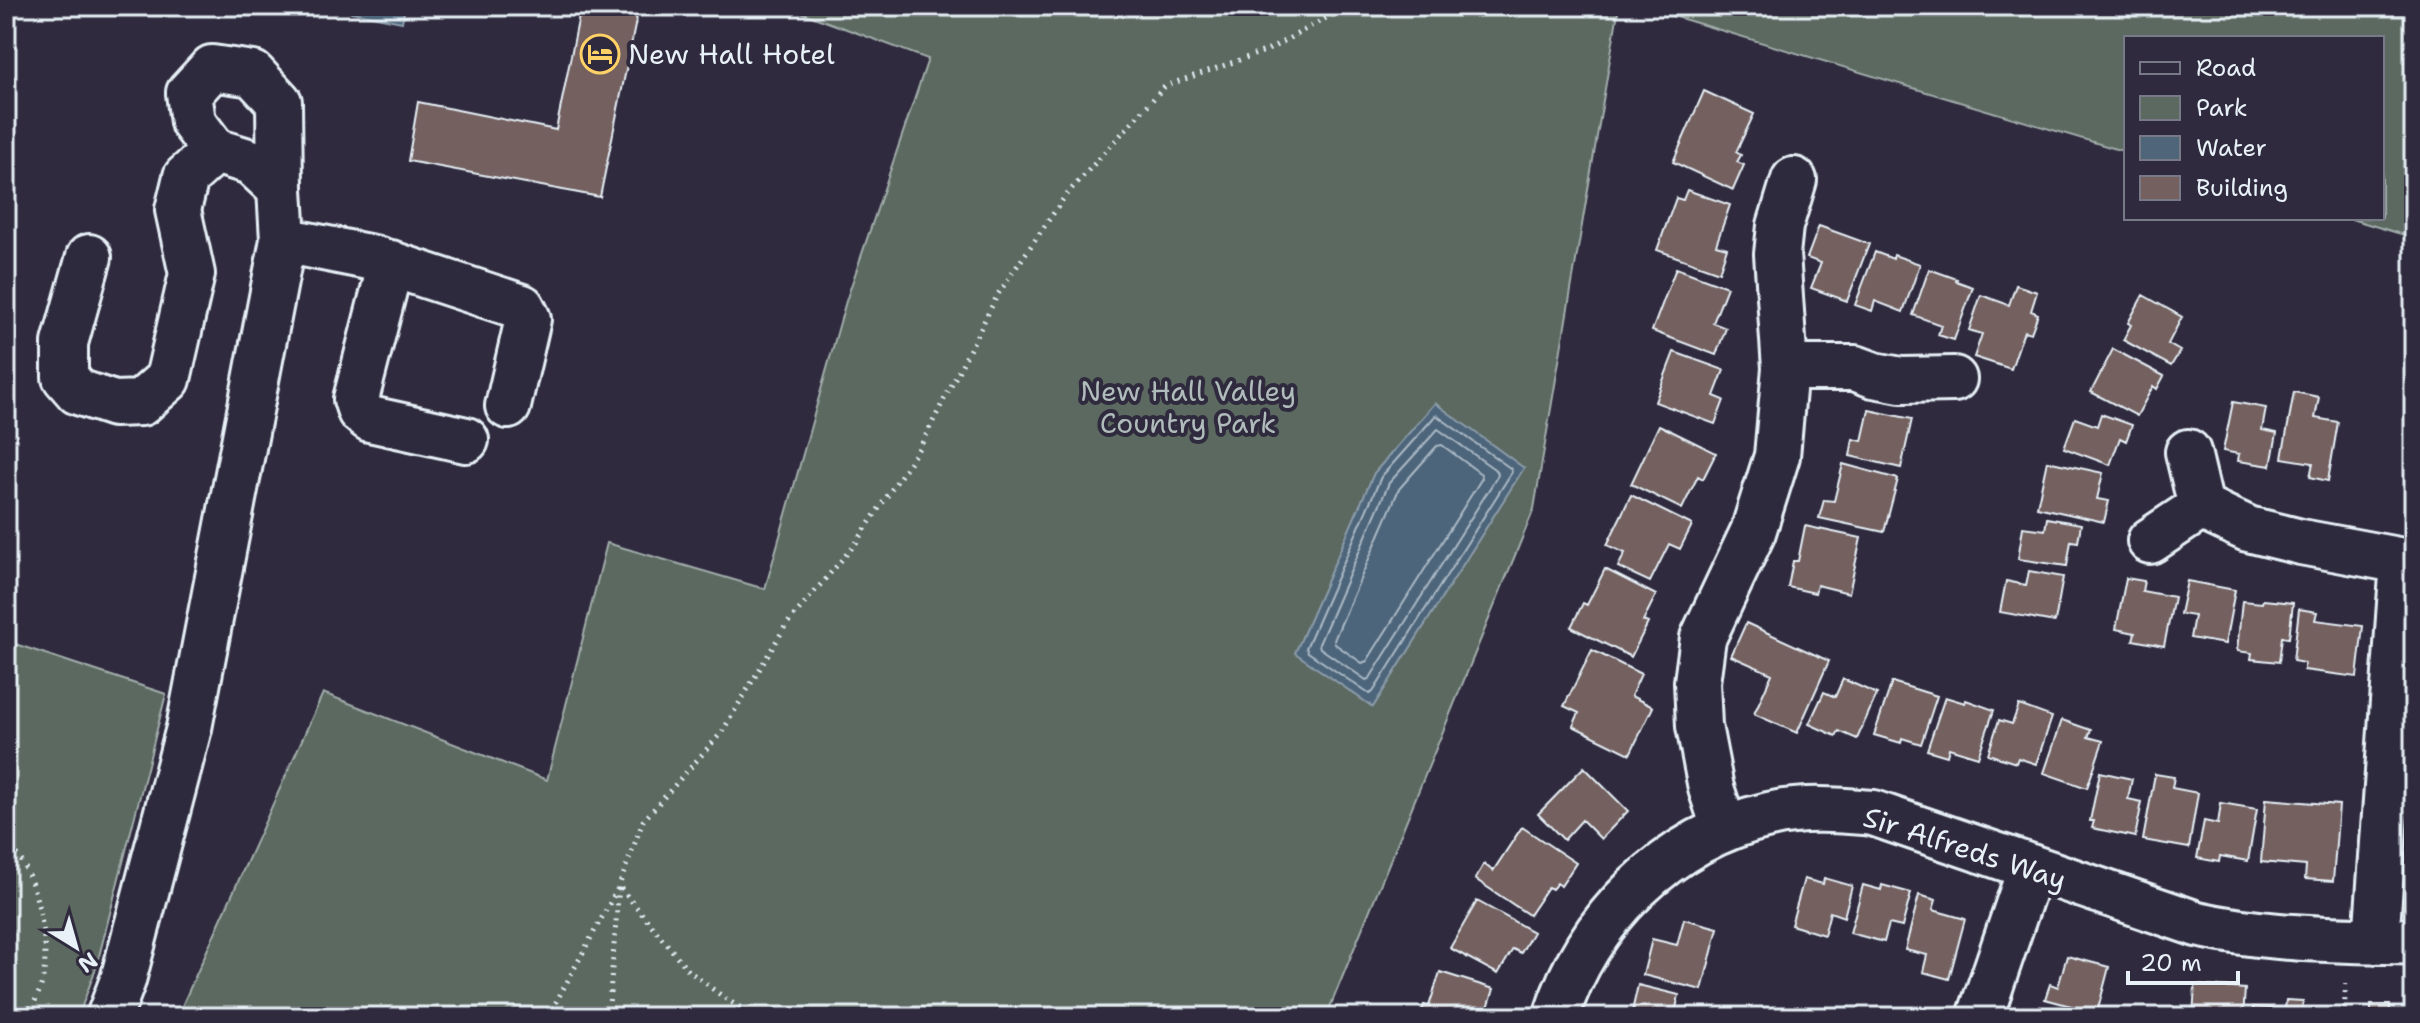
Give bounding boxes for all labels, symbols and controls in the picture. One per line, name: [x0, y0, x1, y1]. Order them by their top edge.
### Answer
hotel icon: New Hall Hotel: [579, 33, 621, 75]
place label: New Hall Hotel: [628, 35, 835, 73]
legend: [2124, 36, 2384, 220]
text: Road: [2196, 52, 2256, 84]
text: Park: [2196, 92, 2248, 124]
text: Water: [2196, 132, 2267, 164]
text: Building: [2196, 172, 2288, 204]
park label: New Hall Valley Country Park: [1080, 372, 1296, 442]
street label: Sir Alfreds Way: [1859, 797, 2071, 899]
north arrow: [36, 907, 116, 987]
scale bar: [2128, 935, 2238, 985]
text: N: [72, 946, 103, 979]
text: 20 m: [2140, 947, 2202, 979]

